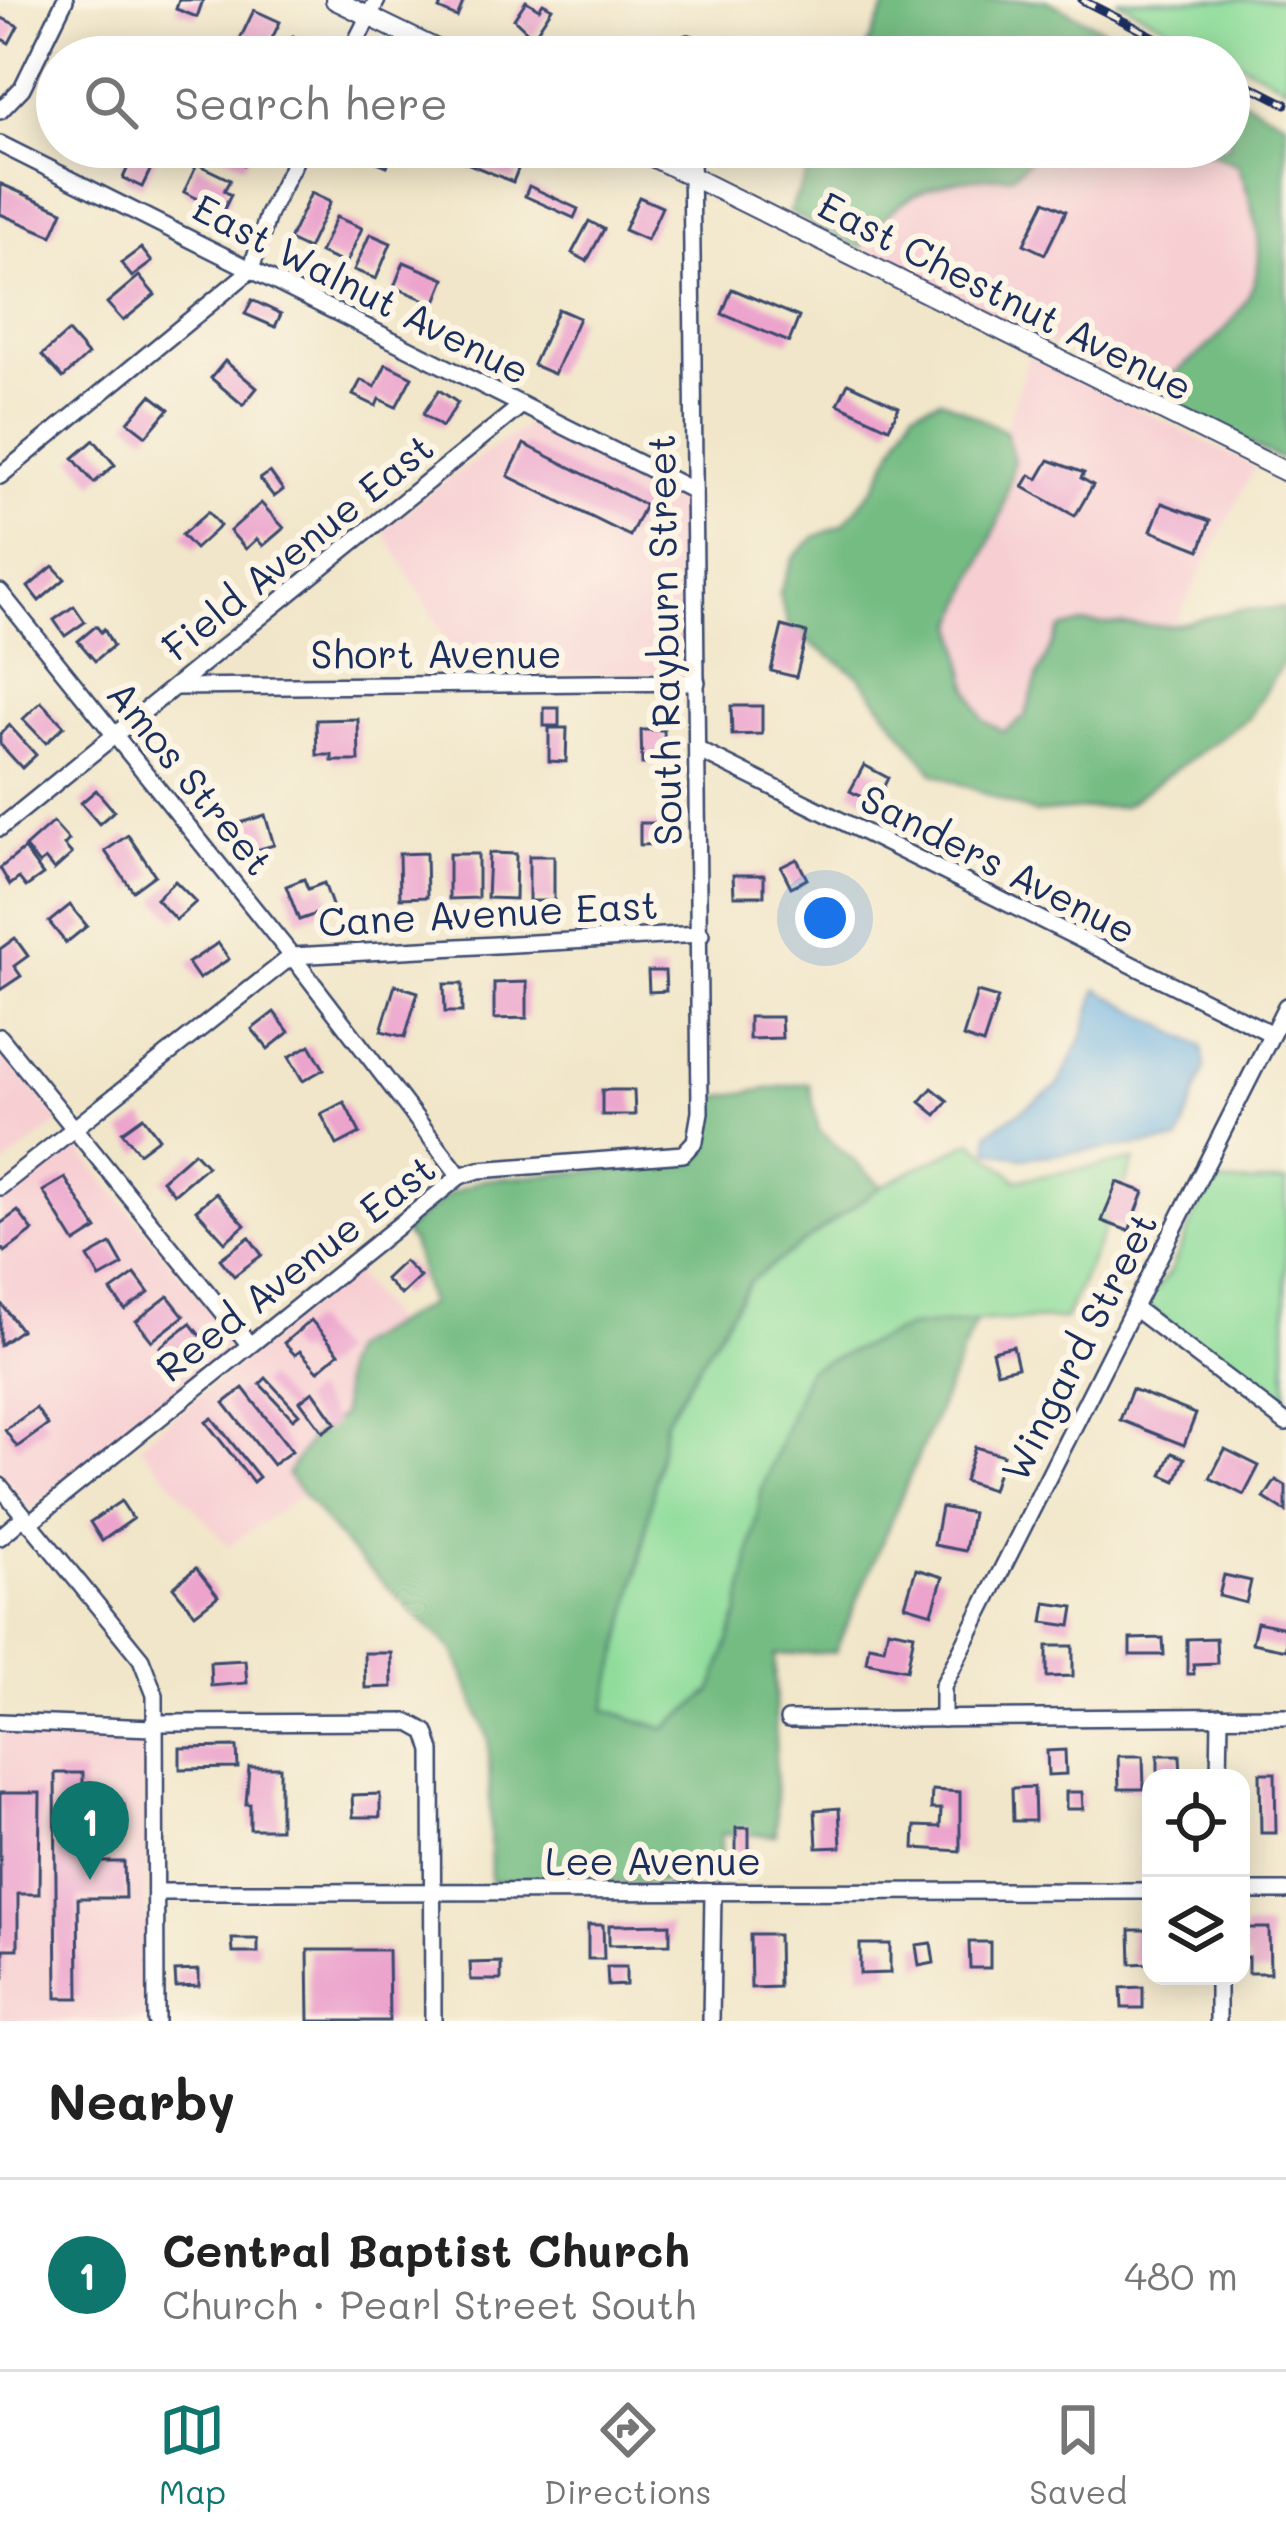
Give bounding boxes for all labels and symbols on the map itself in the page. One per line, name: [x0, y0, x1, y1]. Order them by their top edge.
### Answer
street label: East Chestnut Avenue: [810, 179, 1202, 411]
street label: East Walnut Avenue: [185, 181, 539, 395]
street label: Field Avenue East: [151, 421, 443, 671]
street label: South Rayburn Street: [634, 434, 692, 846]
street label: Short Avenue: [310, 627, 562, 678]
street label: Amos Street: [97, 669, 285, 885]
street label: Sanders Avenue: [853, 772, 1145, 954]
street label: Cane Avenue East: [317, 878, 659, 946]
your location: [795, 888, 855, 948]
street label: Reed Avenue East: [145, 1142, 445, 1392]
street label: Wingard Street: [988, 1203, 1169, 1490]
pin: 1: [51, 1781, 129, 1880]
street label: Lee Avenue: [545, 1834, 761, 1885]

